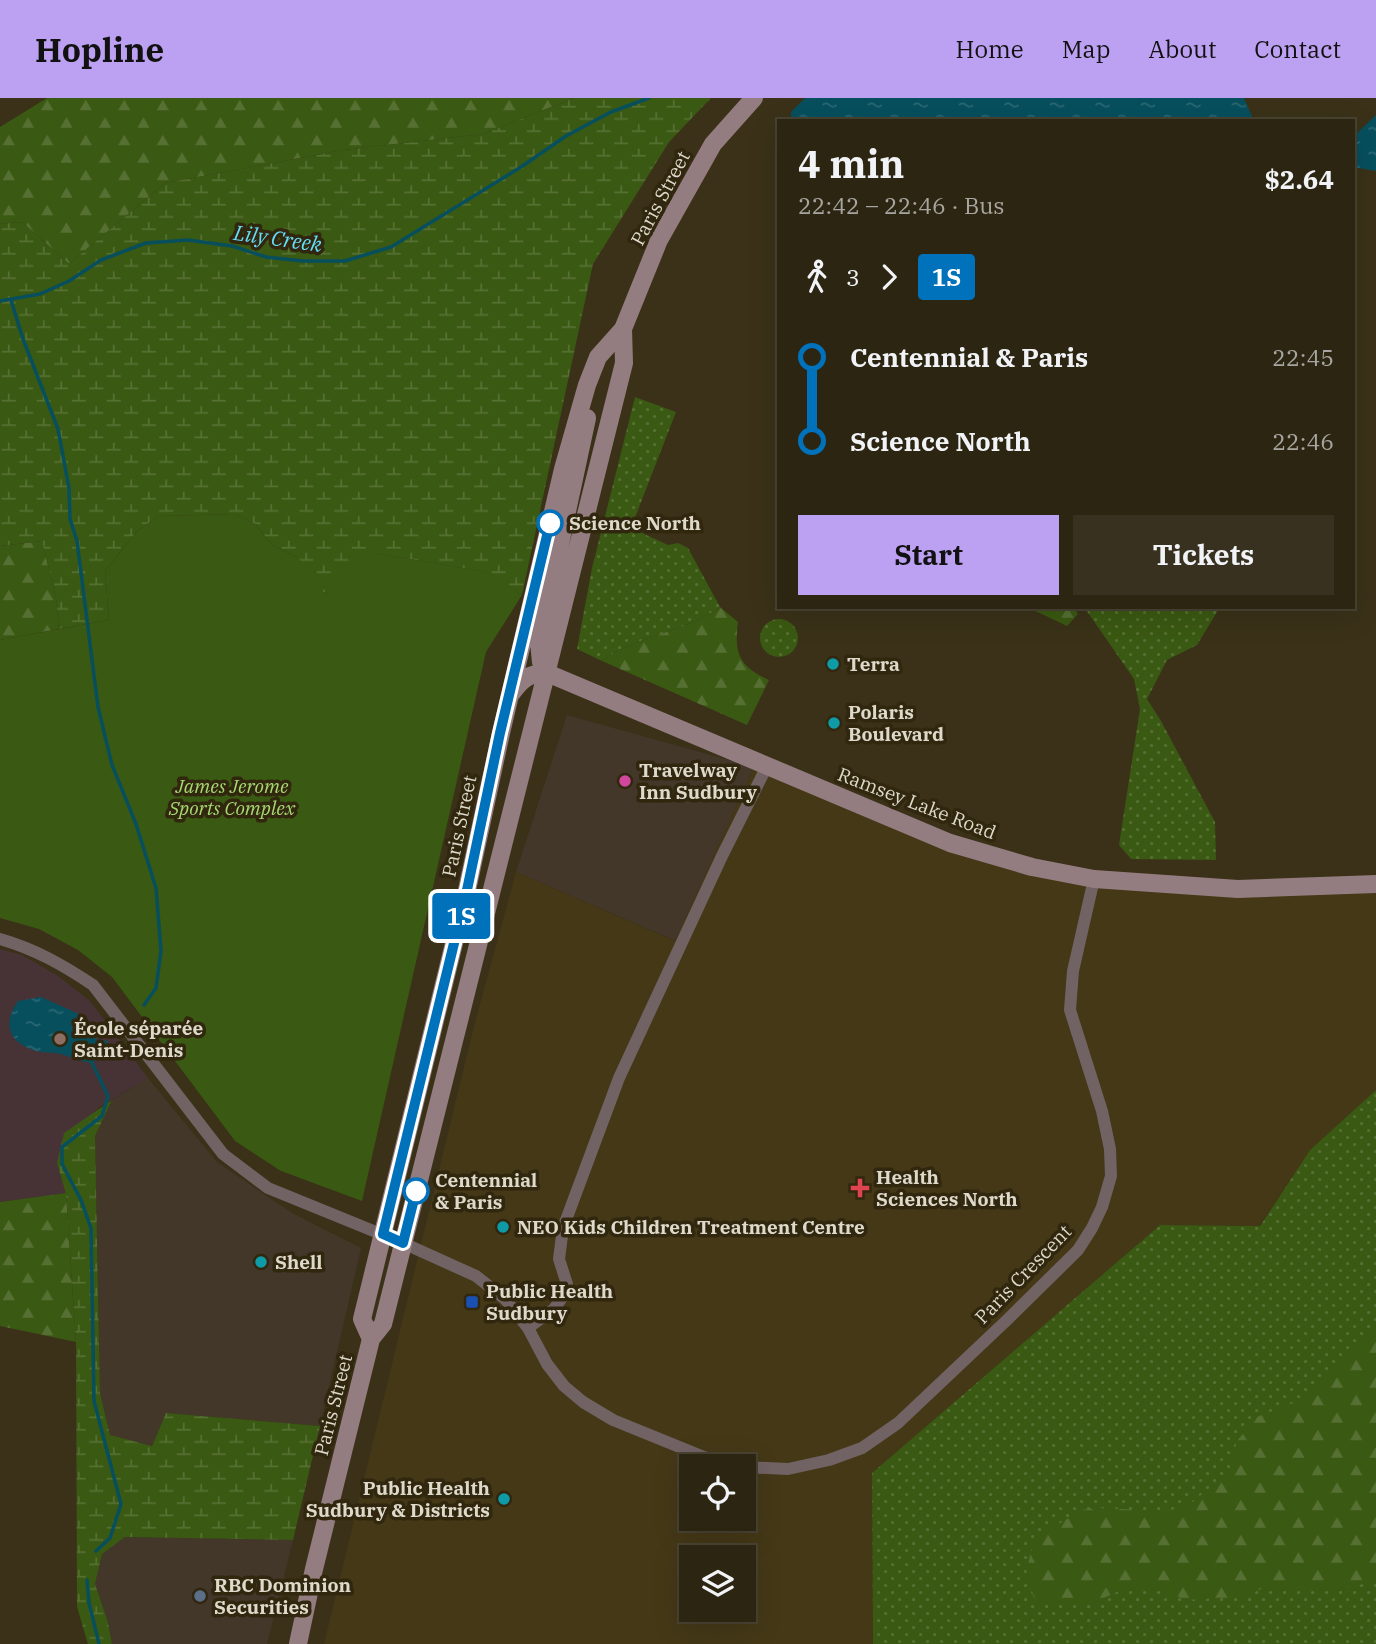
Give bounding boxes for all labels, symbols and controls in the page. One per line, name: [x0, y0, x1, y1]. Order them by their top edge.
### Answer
text: Hopline: [35, 28, 164, 71]
text: Home: [956, 33, 1024, 65]
text: Map: [1062, 33, 1110, 65]
text: About: [1148, 33, 1216, 65]
text: Contact: [1254, 33, 1341, 65]
text: 4 min: [798, 139, 904, 188]
street label: Paris Street: [625, 146, 695, 249]
text: $2.64: [1264, 162, 1334, 196]
text: 22:42 – 22:46 · Bus: [798, 190, 1005, 220]
water label: Lily Creek: [231, 218, 325, 258]
icon: walk: [798, 258, 836, 296]
icon: forward: [870, 258, 908, 296]
text: 1S: [932, 261, 961, 293]
text: 3: [846, 262, 860, 292]
text: Centennial & Paris: [850, 340, 1088, 374]
text: 22:45: [1272, 342, 1334, 372]
text: Science North: [850, 424, 1031, 458]
text: 22:46: [1272, 426, 1334, 456]
marker: Science North: [537, 510, 563, 536]
place label: Science North: [569, 511, 701, 535]
button: Start: [798, 515, 1059, 595]
button: Tickets: [1073, 515, 1334, 595]
place label: Terra: [847, 652, 900, 676]
marker: Terra: [825, 656, 841, 672]
place label: Polaris Boulevard: [848, 700, 944, 746]
marker: Polaris Boulevard: [826, 715, 842, 731]
place label: Travelway Inn Sudbury: [639, 758, 757, 804]
street label: Ramsey Lake Road: [834, 762, 1000, 844]
street label: Paris Street: [437, 773, 482, 879]
marker: Travelway Inn Sudbury: [617, 773, 633, 789]
park label: James Jerome Sports Complex: [168, 774, 295, 820]
line badge: 1S: [430, 893, 492, 939]
text: 1S: [446, 900, 476, 932]
place label: École séparée Saint-Denis: [74, 1016, 203, 1062]
marker: École séparée Saint-Denis: [52, 1031, 68, 1047]
place label: Health Sciences North: [876, 1165, 1018, 1211]
place label: Centennial & Paris: [435, 1168, 537, 1214]
marker: Centennial & Paris: [403, 1178, 429, 1204]
marker: Health Sciences North: [850, 1178, 870, 1198]
place label: NEO Kids Children Treatment Centre: [517, 1215, 865, 1239]
marker: NEO Kids Children Treatment Centre: [495, 1219, 511, 1235]
street label: Paris Crescent: [970, 1219, 1077, 1329]
place label: Shell: [275, 1250, 322, 1274]
marker: Shell: [253, 1254, 269, 1270]
place label: Public Health Sudbury: [486, 1279, 613, 1325]
marker: Public Health Sudbury: [464, 1294, 480, 1310]
street label: Paris Street: [309, 1352, 357, 1458]
map controls: [679, 1454, 756, 1622]
button: locate: [679, 1454, 756, 1531]
place label: Public Health Sudbury & Districts: [306, 1476, 490, 1522]
marker: Public Health Sudbury & Districts: [496, 1491, 512, 1507]
button: layers: [679, 1545, 756, 1622]
place label: RBC Dominion Securities: [214, 1573, 352, 1619]
marker: RBC Dominion Securities: [192, 1588, 208, 1604]

